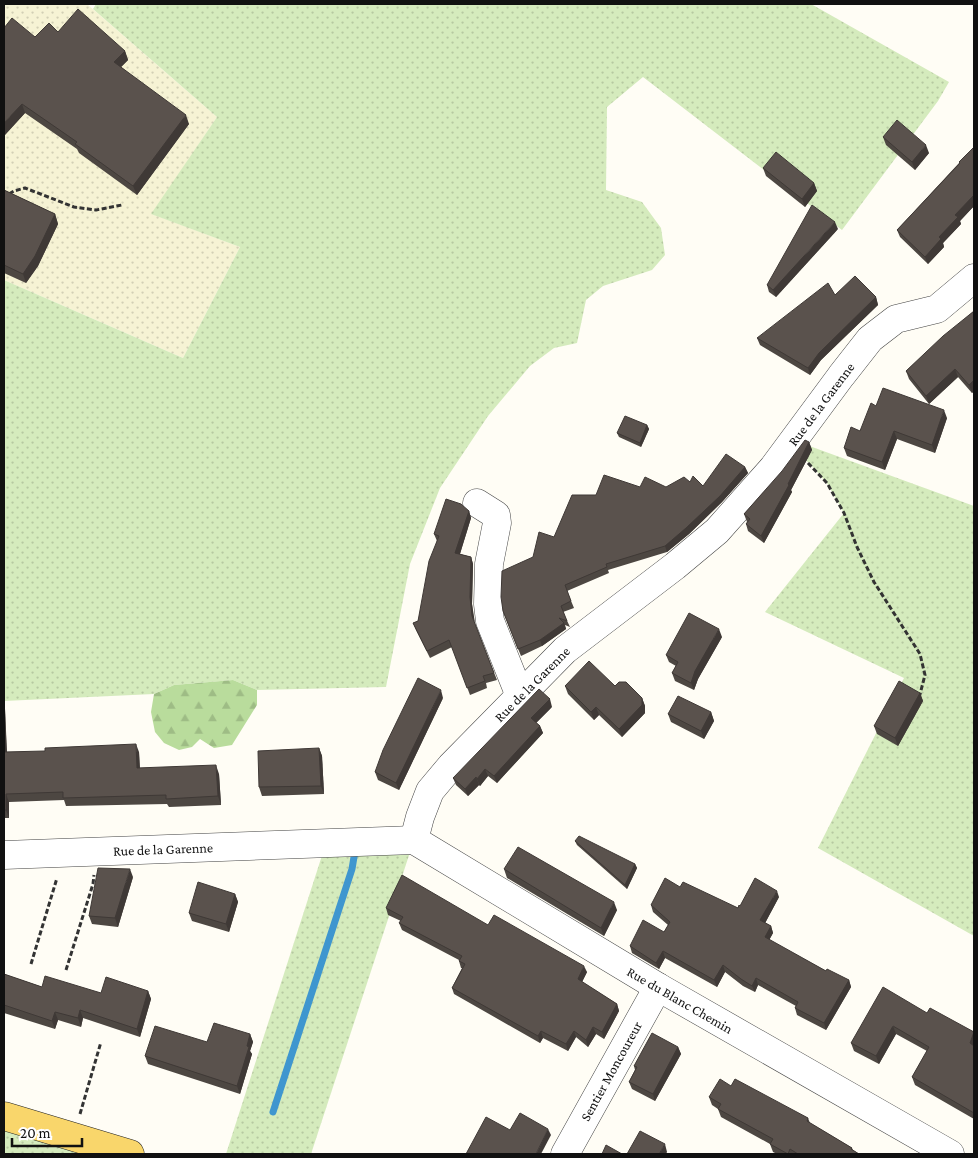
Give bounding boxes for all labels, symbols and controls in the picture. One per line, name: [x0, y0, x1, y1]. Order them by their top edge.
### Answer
street label: Rue de la Garenne: [784, 359, 858, 449]
street label: Rue de la Garenne: [491, 643, 573, 725]
street label: Rue de la Garenne: [113, 839, 213, 859]
street label: Rue du Blanc Chemin: [624, 963, 736, 1037]
street label: Sentier Moncoureur: [577, 1018, 645, 1124]
scale bar: [12, 1116, 82, 1148]
text: 20 m: [20, 1125, 51, 1141]

